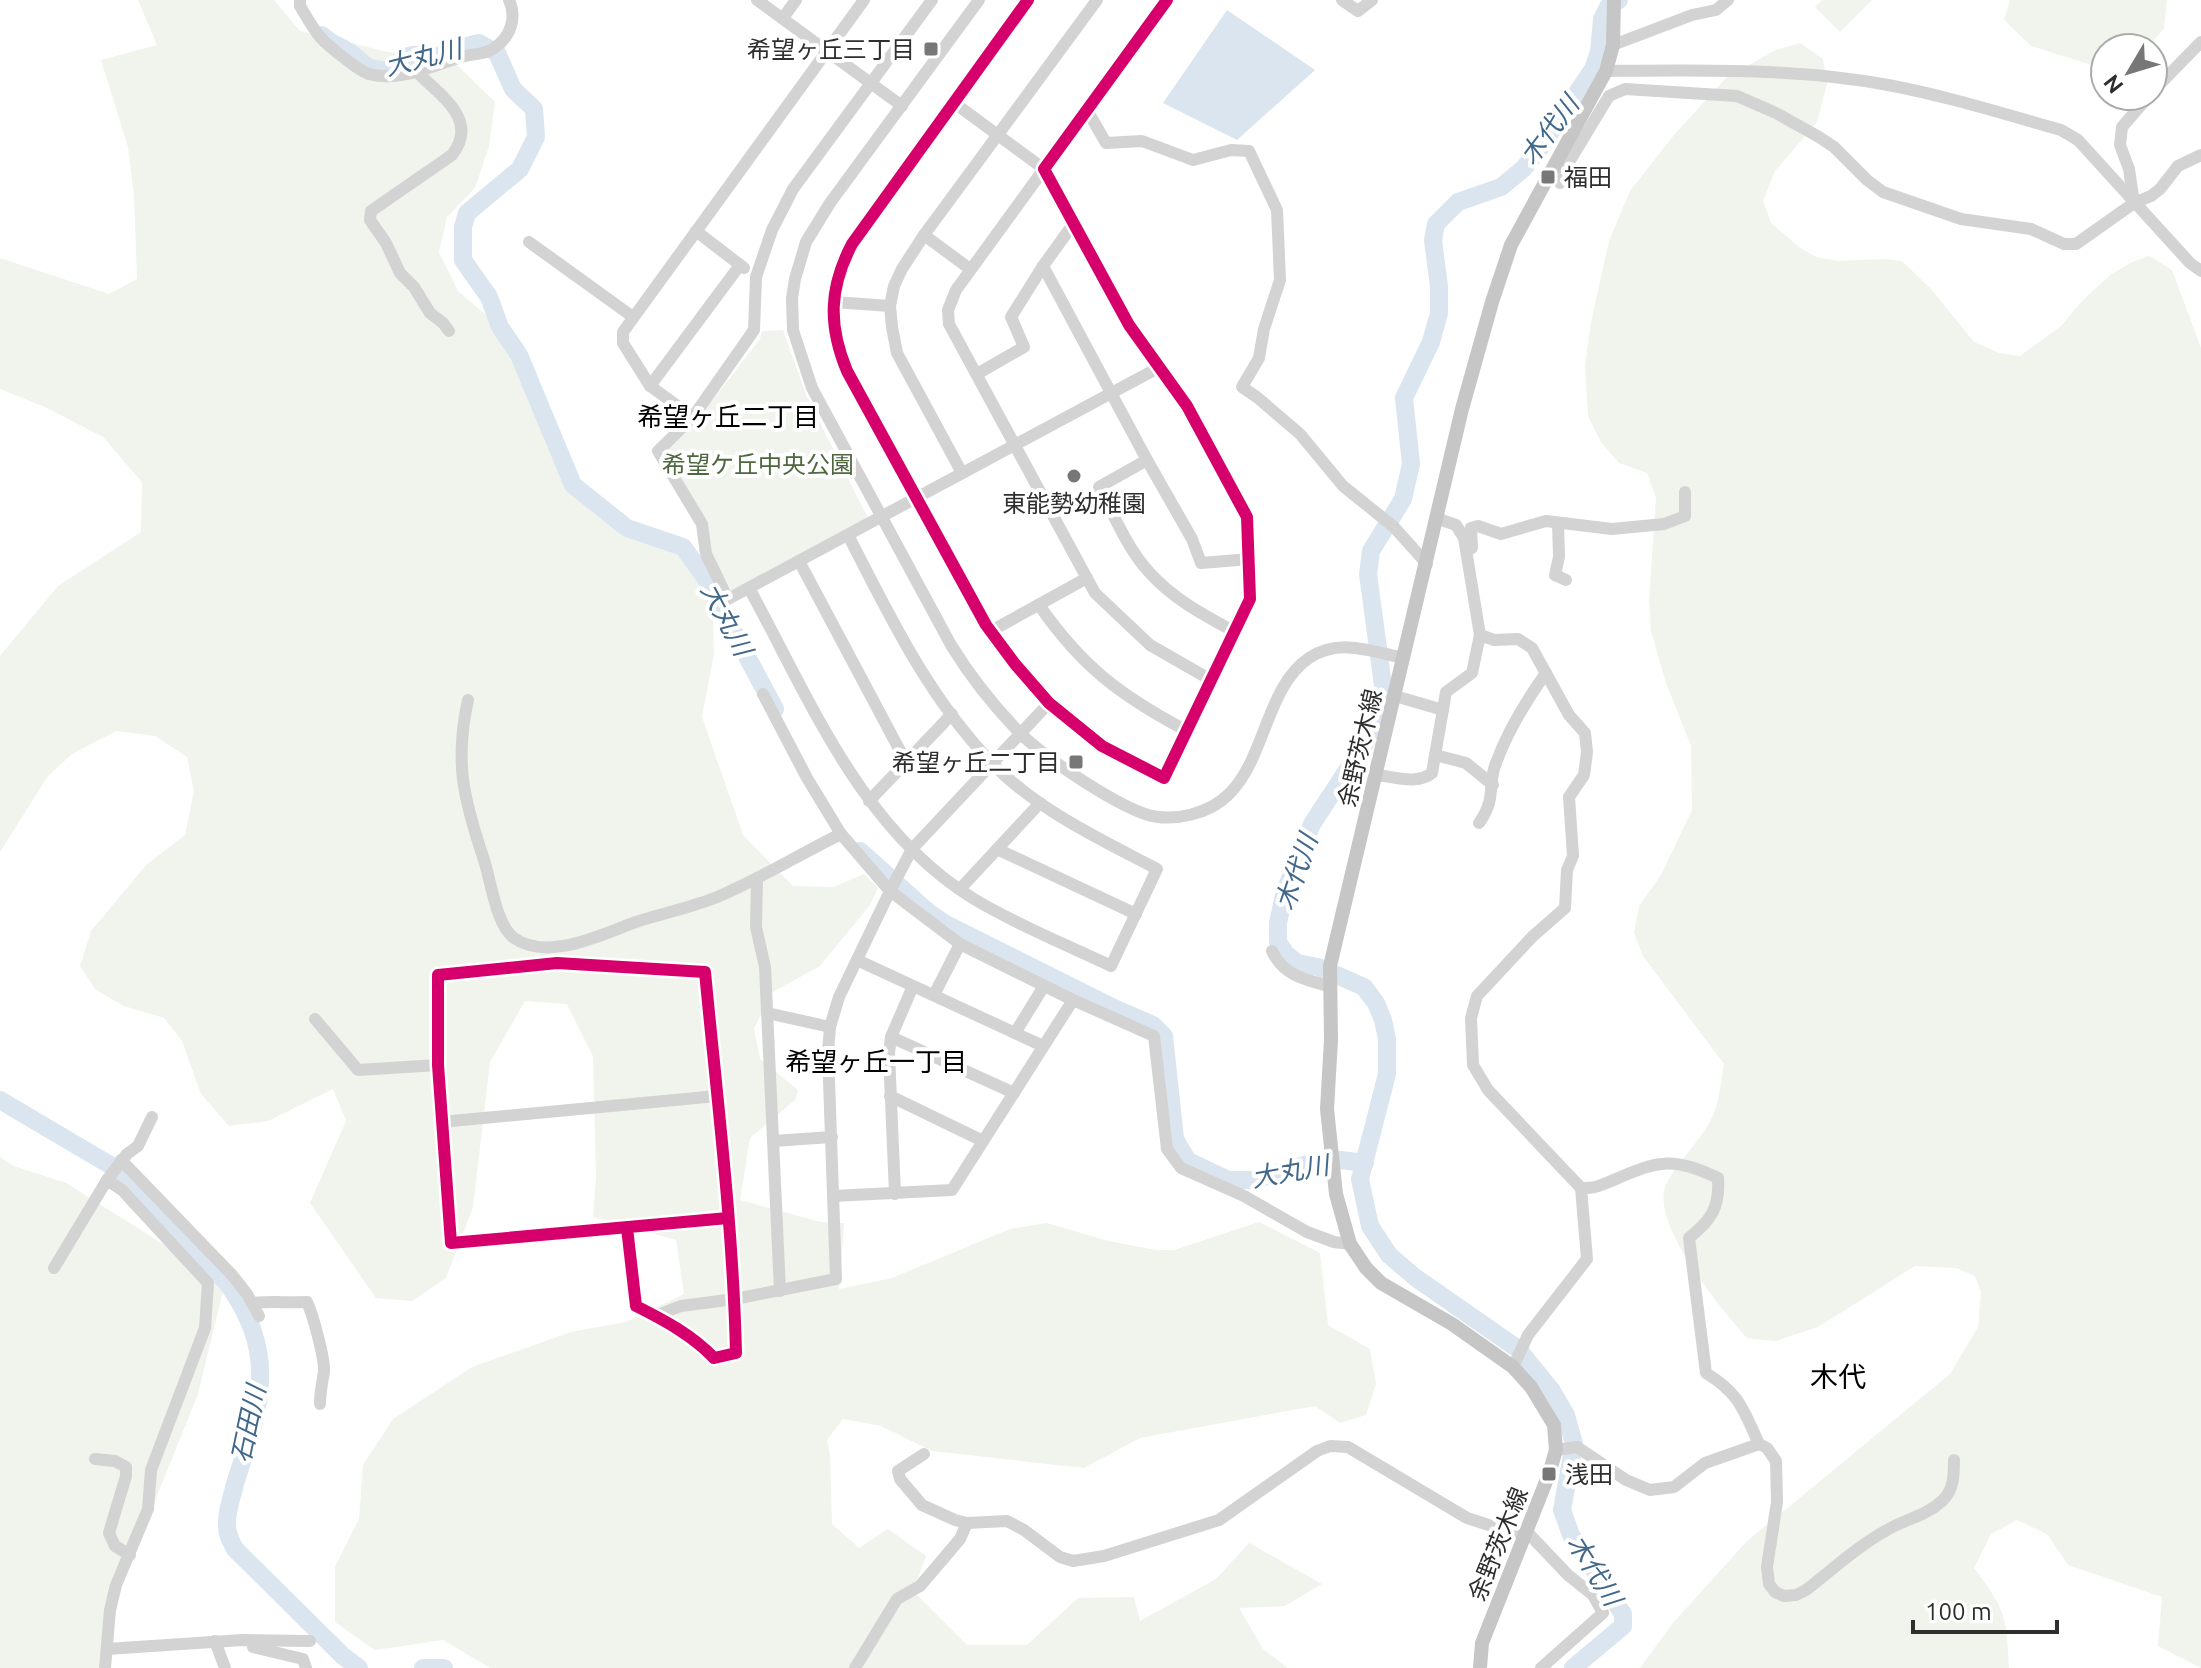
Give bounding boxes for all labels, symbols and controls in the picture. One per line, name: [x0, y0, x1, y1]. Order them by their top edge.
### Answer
north arrow: [2089, 32, 2169, 112]
water label: 大丸川: [382, 33, 467, 81]
place label: 希望ヶ丘三丁目: [747, 36, 915, 63]
marker: 希望ヶ丘三丁目: [922, 40, 940, 58]
text: N: [2098, 70, 2128, 99]
water label: 木代川: [1514, 88, 1586, 170]
place label: 福田: [1564, 164, 1612, 191]
marker: 福田: [1539, 168, 1557, 186]
district label: 希望ヶ丘二丁目: [637, 402, 819, 431]
park label: 希望ケ丘中央公園: [662, 451, 854, 478]
marker: 東能勢幼稚園: [1065, 467, 1083, 485]
place label: 東能勢幼稚園: [1002, 490, 1146, 517]
water label: 大丸川: [696, 578, 760, 663]
street label: 余野茨木線: [1333, 687, 1387, 809]
place label: 希望ヶ丘二丁目: [892, 749, 1060, 776]
marker: 希望ヶ丘二丁目: [1067, 753, 1085, 771]
water label: 木代川: [1270, 828, 1323, 914]
district label: 希望ヶ丘一丁目: [785, 1047, 967, 1076]
water label: 大丸川: [1249, 1149, 1334, 1192]
district label: 木代: [1810, 1361, 1866, 1392]
water label: 石田川: [226, 1380, 271, 1465]
place label: 浅田: [1565, 1461, 1613, 1488]
marker: 浅田: [1540, 1465, 1558, 1483]
street label: 余野茨木線: [1463, 1483, 1533, 1605]
water label: 木代川: [1562, 1529, 1630, 1613]
scale bar: [1913, 1584, 2057, 1634]
text: 100 m: [1925, 1598, 1992, 1625]

